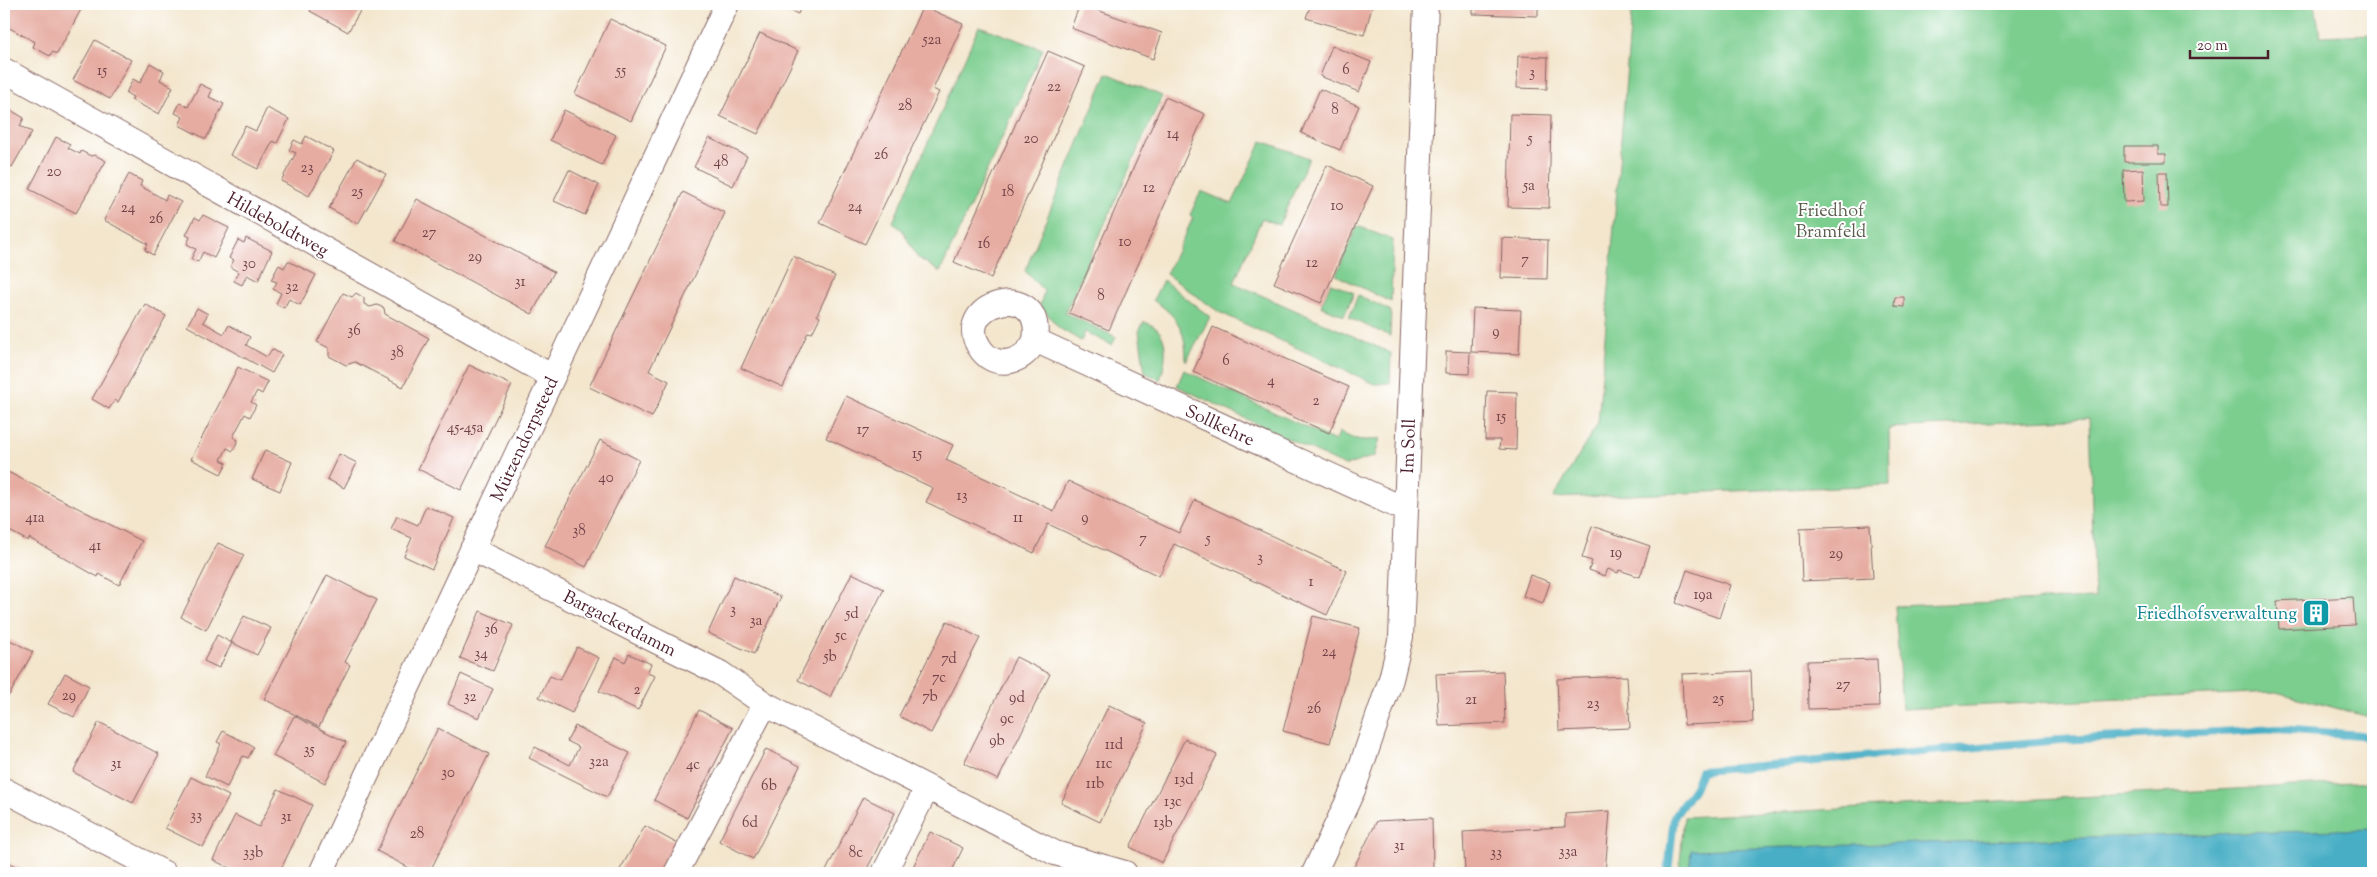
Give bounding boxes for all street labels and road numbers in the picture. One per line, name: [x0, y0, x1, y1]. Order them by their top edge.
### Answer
street label: Hildeboldtweg: [221, 187, 333, 265]
street label: Mützendorpsteed: [485, 373, 566, 507]
street label: Sollkehre: [1180, 399, 1258, 454]
street label: Im Soll: [1396, 418, 1424, 474]
street label: Bargackerdamm: [558, 585, 680, 665]

